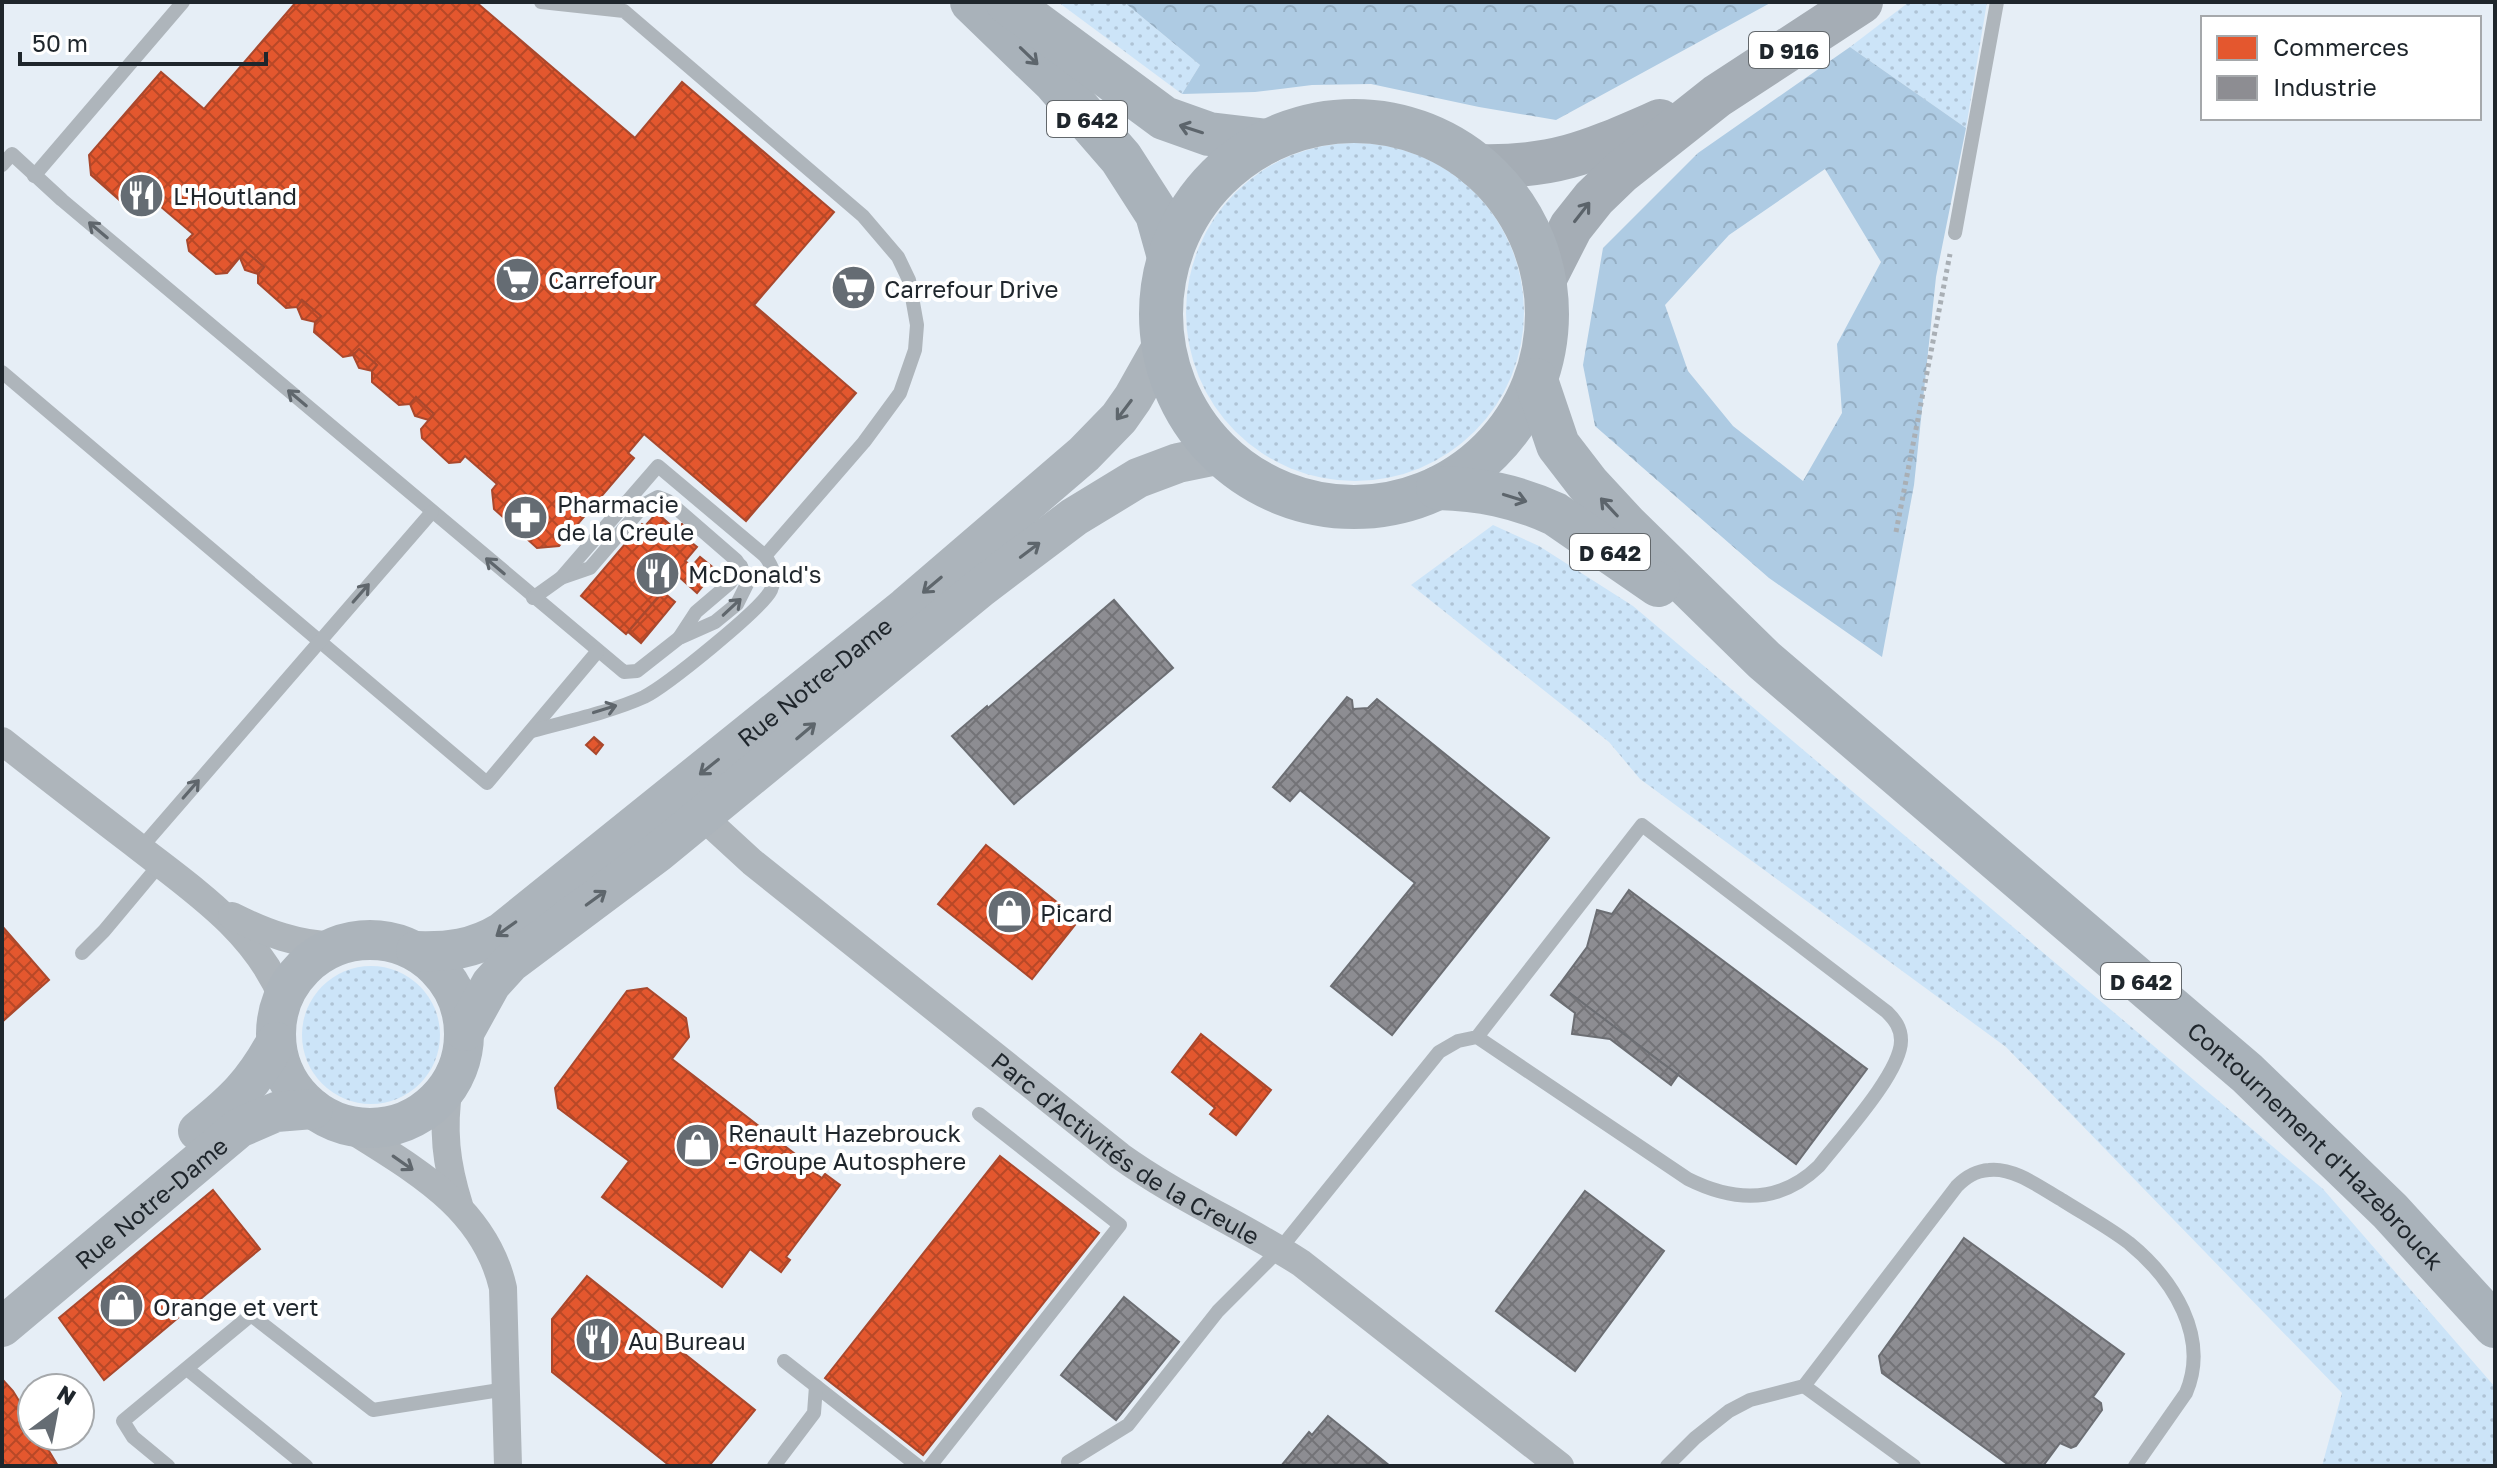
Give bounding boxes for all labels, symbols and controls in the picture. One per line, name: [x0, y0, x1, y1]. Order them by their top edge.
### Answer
scale bar: [20, 16, 266, 66]
legend: [2201, 16, 2481, 120]
text: 50 m: [32, 28, 88, 57]
road number: D 916: [1749, 32, 1829, 68]
text: Commerces: [2273, 32, 2409, 61]
one-way arrow: [1019, 46, 1039, 65]
text: Industrie: [2273, 72, 2377, 101]
road number: D 642: [1047, 101, 1127, 137]
one-way arrow: [1179, 121, 1204, 135]
restaurant icon: L'Houtland: [118, 171, 166, 219]
place label: L'Houtland: [173, 181, 297, 210]
one-way arrow: [1574, 202, 1591, 223]
one-way arrow: [88, 221, 109, 239]
supermarket icon: Carrefour: [493, 255, 541, 303]
supermarket icon: Carrefour Drive: [829, 264, 877, 312]
place label: Carrefour: [548, 265, 657, 294]
place label: Carrefour Drive: [884, 274, 1058, 303]
one-way arrow: [287, 389, 307, 407]
one-way arrow: [1115, 399, 1132, 420]
place label: Pharmacie de la Creule: [557, 489, 694, 546]
one-way arrow: [1501, 491, 1527, 506]
pharmacy icon: Pharmacie de la Creule: [502, 493, 550, 541]
one-way arrow: [1600, 497, 1619, 517]
road number: D 642: [1570, 534, 1650, 570]
one-way arrow: [1019, 542, 1040, 559]
restaurant icon: McDonald's: [633, 549, 681, 597]
one-way arrow: [485, 557, 506, 575]
place label: McDonald's: [688, 559, 821, 588]
one-way arrow: [922, 576, 943, 594]
one-way arrow: [352, 584, 370, 604]
one-way arrow: [721, 599, 741, 617]
street label: Rue Notre-Dame: [731, 610, 897, 752]
one-way arrow: [591, 701, 617, 716]
one-way arrow: [795, 722, 816, 740]
one-way arrow: [699, 758, 720, 776]
one-way arrow: [181, 780, 199, 800]
shop icon: Picard: [985, 888, 1033, 936]
one-way arrow: [585, 890, 606, 907]
place label: Picard: [1040, 898, 1113, 927]
one-way arrow: [495, 921, 517, 937]
road number: D 642: [2101, 963, 2181, 999]
street label: Contournement d'Hazebrouck: [2182, 1015, 2450, 1275]
street label: Parc d'Activités de la Creule: [986, 1045, 1265, 1250]
place label: Renault Hazebrouck - Groupe Autosphere: [728, 1118, 966, 1175]
shop icon: Renault Hazebrouck - Groupe Autosphere: [673, 1122, 721, 1170]
street label: Rue Notre-Dame: [68, 1130, 233, 1275]
one-way arrow: [391, 1155, 413, 1172]
shop icon: Orange et vert: [98, 1282, 146, 1330]
place label: Orange et vert: [153, 1292, 319, 1321]
restaurant icon: Au Bureau: [573, 1316, 621, 1364]
place label: Au Bureau: [628, 1326, 746, 1355]
north arrow: [16, 1372, 96, 1452]
text: N: [53, 1379, 81, 1410]

